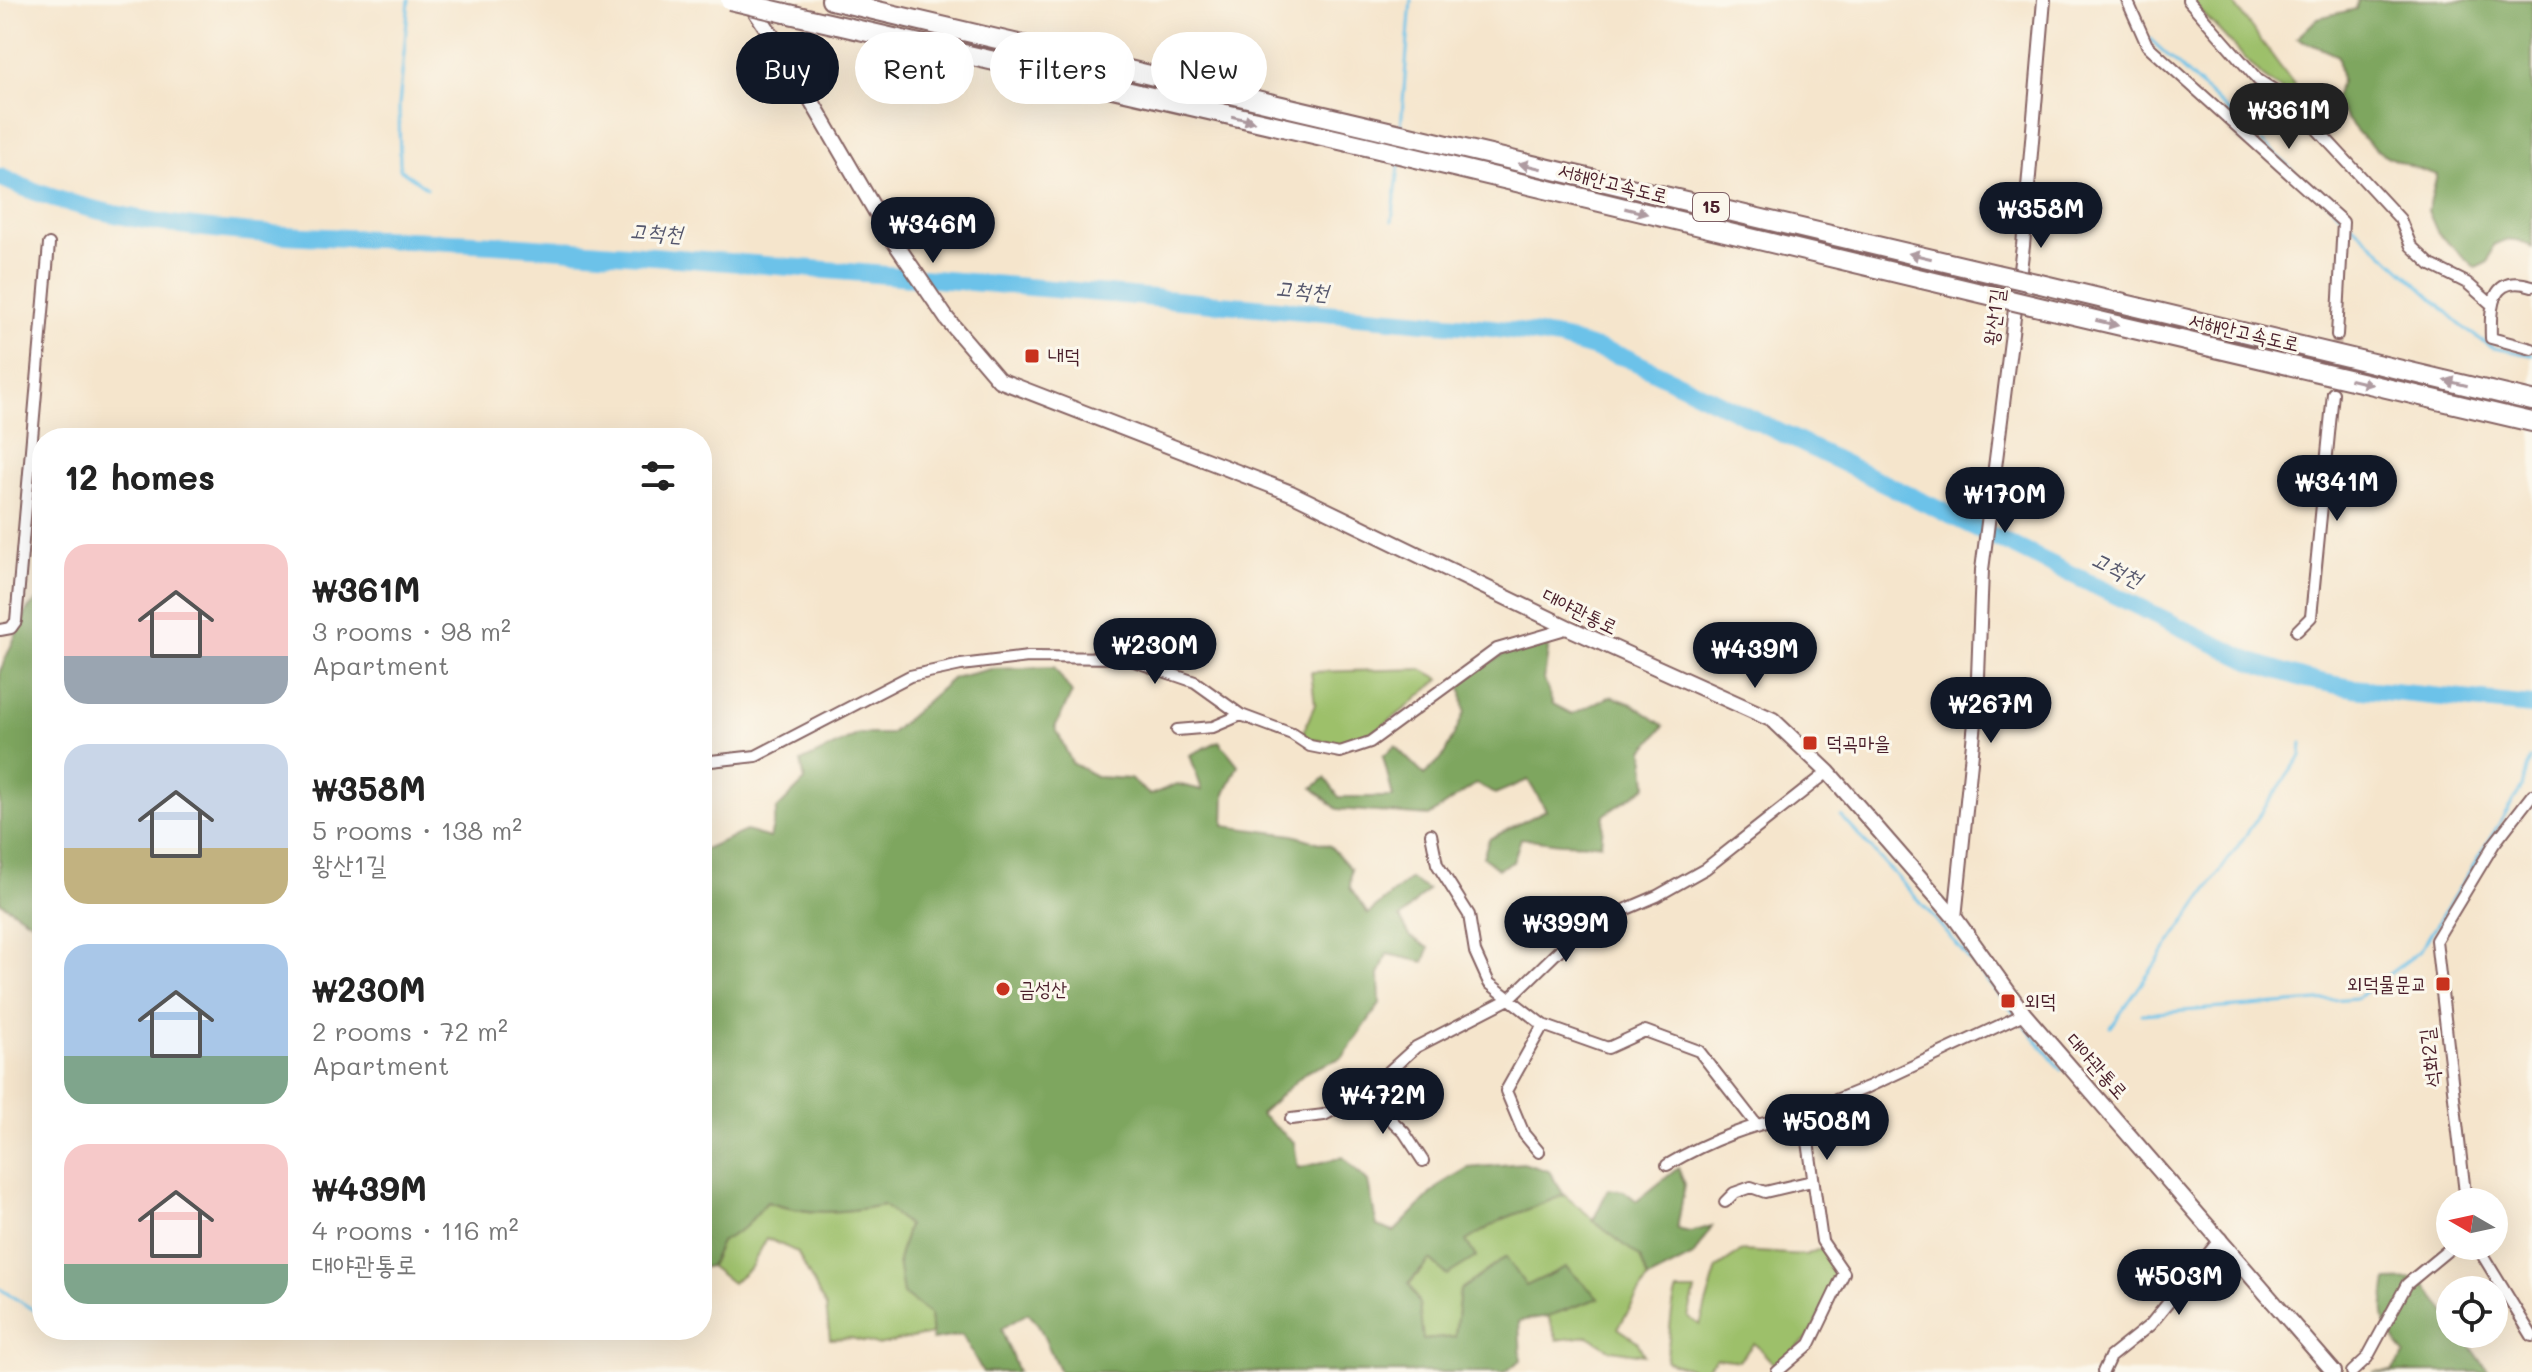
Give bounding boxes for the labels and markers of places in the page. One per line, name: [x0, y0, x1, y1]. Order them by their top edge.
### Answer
pin: ₩361M: [2233, 83, 2345, 151]
pin: ₩358M: [1985, 182, 2097, 250]
pin: ₩346M: [877, 197, 989, 265]
place label: 내덕: [1048, 342, 1080, 368]
marker: 내덕: [1023, 347, 1041, 365]
pin: ₩341M: [2281, 455, 2393, 523]
pin: ₩170M: [1949, 467, 2061, 535]
pin: ₩230M: [1099, 618, 1211, 686]
pin: ₩439M: [1699, 622, 1811, 690]
pin: ₩267M: [1935, 677, 2047, 745]
place label: 덕곡마을: [1826, 729, 1890, 755]
marker: 덕곡마을: [1801, 734, 1819, 752]
pin: ₩399M: [1510, 896, 1622, 964]
place label: 외덕물문교: [2347, 970, 2427, 996]
place label: 금성산: [1019, 975, 1067, 1001]
marker: 외덕물문교: [2434, 975, 2452, 993]
marker: 금성산: [994, 980, 1012, 998]
place label: 외덕: [2024, 987, 2056, 1013]
marker: 외덕: [1999, 992, 2017, 1010]
pin: ₩472M: [1327, 1068, 1439, 1136]
pin: ₩508M: [1771, 1094, 1883, 1162]
pin: ₩503M: [2123, 1249, 2235, 1317]

